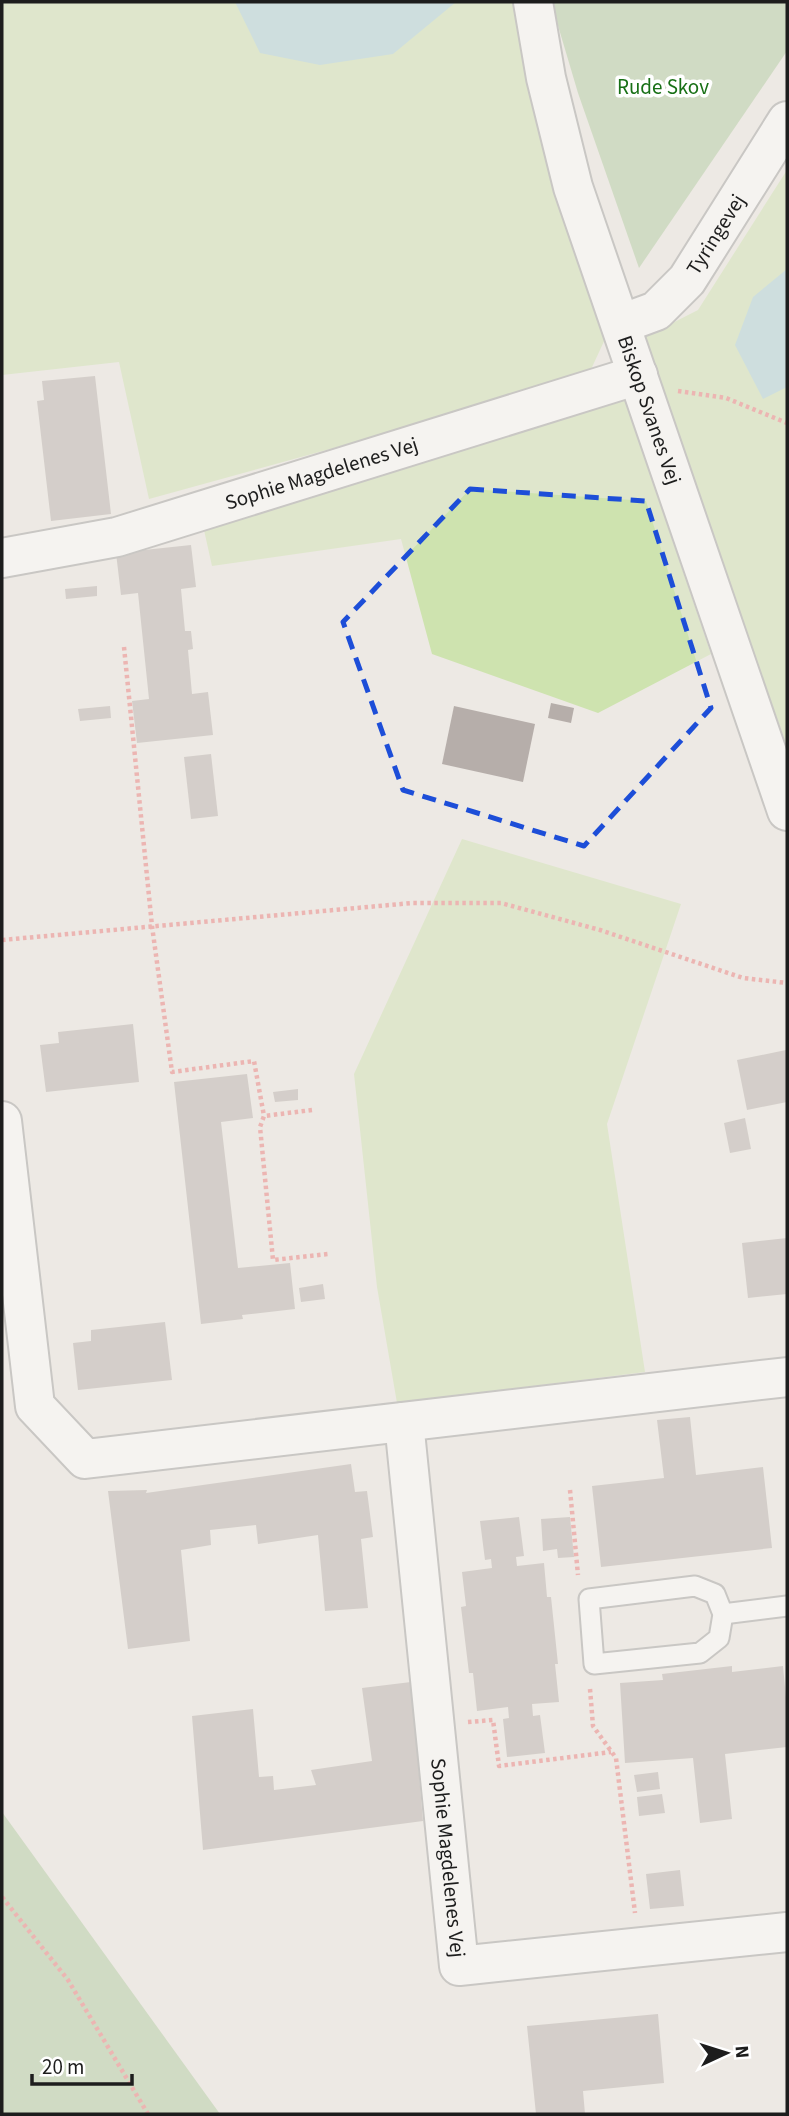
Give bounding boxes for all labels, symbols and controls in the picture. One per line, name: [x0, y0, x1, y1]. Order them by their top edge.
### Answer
park label: Rude Skov: [617, 72, 709, 102]
street label: Tyringevej: [679, 188, 752, 281]
street label: Biskop Svanes Vej: [610, 331, 689, 488]
street label: Sophie Magdelenes Vej: [221, 429, 422, 518]
street label: Sophie Magdelenes Vej: [423, 1756, 473, 1959]
north arrow: [691, 2018, 761, 2088]
scale bar: [32, 2042, 131, 2086]
text: N: [728, 2045, 755, 2059]
text: 20 m: [42, 2052, 84, 2082]

